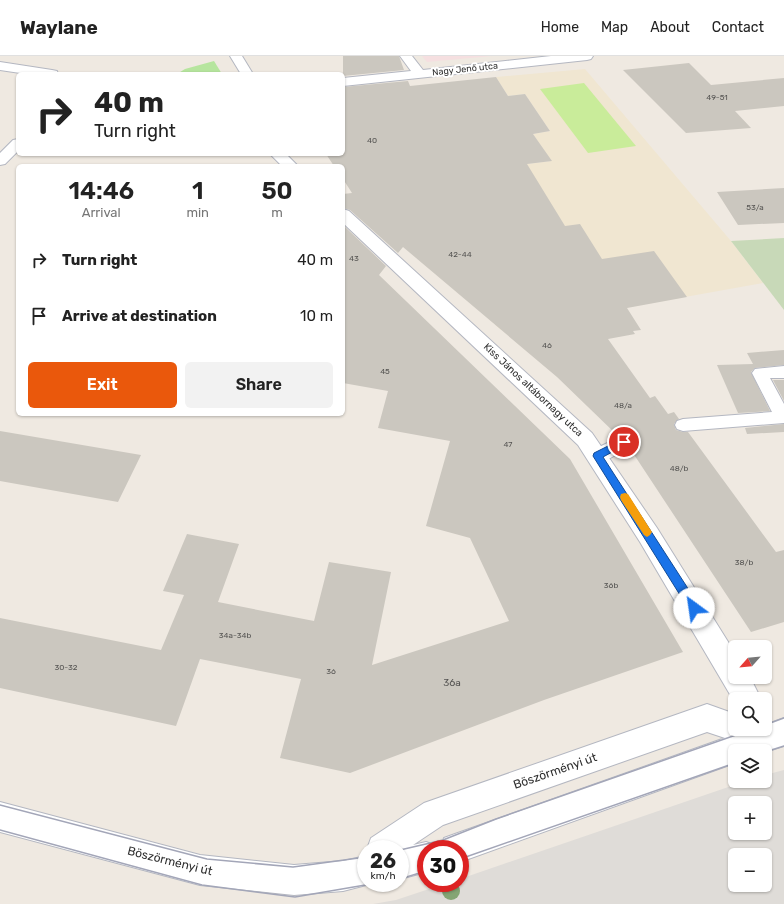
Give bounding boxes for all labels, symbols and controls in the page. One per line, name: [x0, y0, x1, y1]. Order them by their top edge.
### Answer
text: Waylane: [20, 16, 98, 39]
text: Home: [541, 19, 579, 36]
text: Map: [601, 19, 628, 36]
text: About: [650, 19, 690, 36]
text: Contact: [712, 19, 764, 36]
street label: Nagy Jenő utca: [432, 61, 498, 77]
text: 40 m: [94, 86, 164, 119]
icon: right: [28, 88, 80, 140]
house number: 49-51: [706, 93, 728, 102]
text: Turn right: [94, 120, 176, 142]
house number: 40: [367, 136, 377, 145]
text: 14:46: [68, 177, 134, 205]
text: 1: [192, 177, 203, 205]
text: 50: [261, 177, 293, 205]
house number: 53/a: [746, 203, 764, 212]
text: Arrival: [82, 205, 121, 220]
text: min: [186, 205, 209, 220]
text: m: [271, 205, 283, 220]
icon: right: [28, 249, 50, 271]
house number: 42-44: [448, 250, 472, 259]
text: Turn right: [62, 251, 137, 269]
text: 40 m: [297, 251, 333, 269]
house number: 43: [349, 254, 359, 263]
icon: arrive: [28, 305, 50, 327]
text: Arrive at destination: [62, 307, 217, 325]
text: 10 m: [300, 307, 333, 325]
street label: Kiss János altábornagy utca: [481, 341, 585, 439]
house number: 46: [542, 341, 552, 350]
button: Exit: [28, 362, 177, 408]
button: Share: [185, 362, 333, 408]
house number: 45: [380, 367, 390, 376]
house number: 48/a: [614, 401, 632, 410]
pin: [607, 425, 641, 459]
icon: arrive: [613, 431, 635, 453]
house number: 47: [504, 440, 512, 449]
house number: 48/b: [670, 464, 689, 473]
house number: 38/b: [735, 558, 753, 567]
house number: 36b: [604, 581, 618, 590]
position arrow: [673, 587, 715, 629]
house number: 34a-34b: [219, 631, 251, 640]
north arrow: [728, 640, 772, 684]
map controls: [728, 640, 772, 892]
house number: 30-32: [54, 663, 78, 672]
house number: 36: [326, 667, 336, 676]
house number: 36a: [443, 677, 461, 689]
button: search: [728, 692, 772, 736]
button: layers: [728, 744, 772, 788]
street label: Böszörményi út: [511, 750, 599, 792]
button: +: [728, 796, 772, 840]
speed limit sign: 30: [417, 840, 469, 892]
street label: Böszörményi út: [126, 844, 214, 878]
button: −: [728, 848, 772, 892]
text: 26: [370, 849, 396, 873]
text: km/h: [371, 870, 395, 882]

